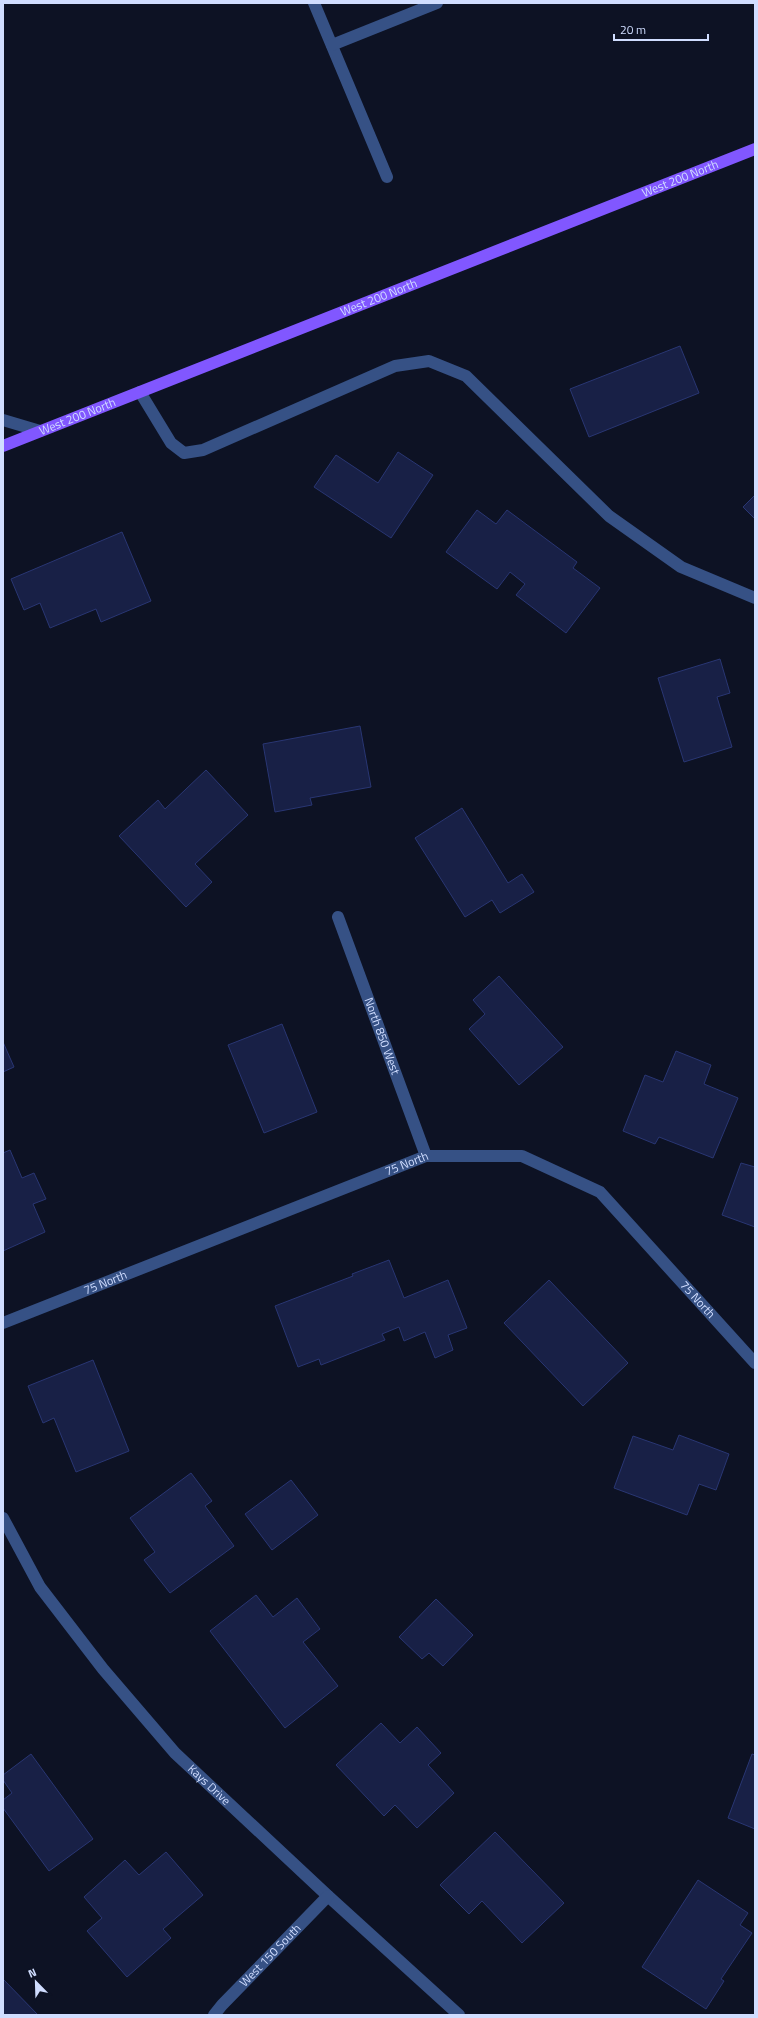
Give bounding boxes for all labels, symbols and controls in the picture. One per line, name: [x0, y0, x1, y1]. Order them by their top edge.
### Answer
scale bar: [614, 16, 708, 42]
text: 20 m: [620, 20, 646, 39]
street label: West 200 North: [639, 154, 721, 202]
street label: West 200 North: [337, 273, 420, 321]
street label: West 200 North: [36, 392, 118, 440]
street label: North 850 West: [359, 995, 406, 1078]
street label: 75 North: [382, 1146, 431, 1180]
street label: 75 North: [81, 1265, 130, 1299]
street label: 75 North: [676, 1276, 720, 1323]
street label: Kays Drive: [184, 1759, 235, 1810]
street label: West 150 South: [235, 1919, 305, 1991]
north arrow: [16, 1962, 56, 2002]
text: N: [25, 1964, 39, 1982]

